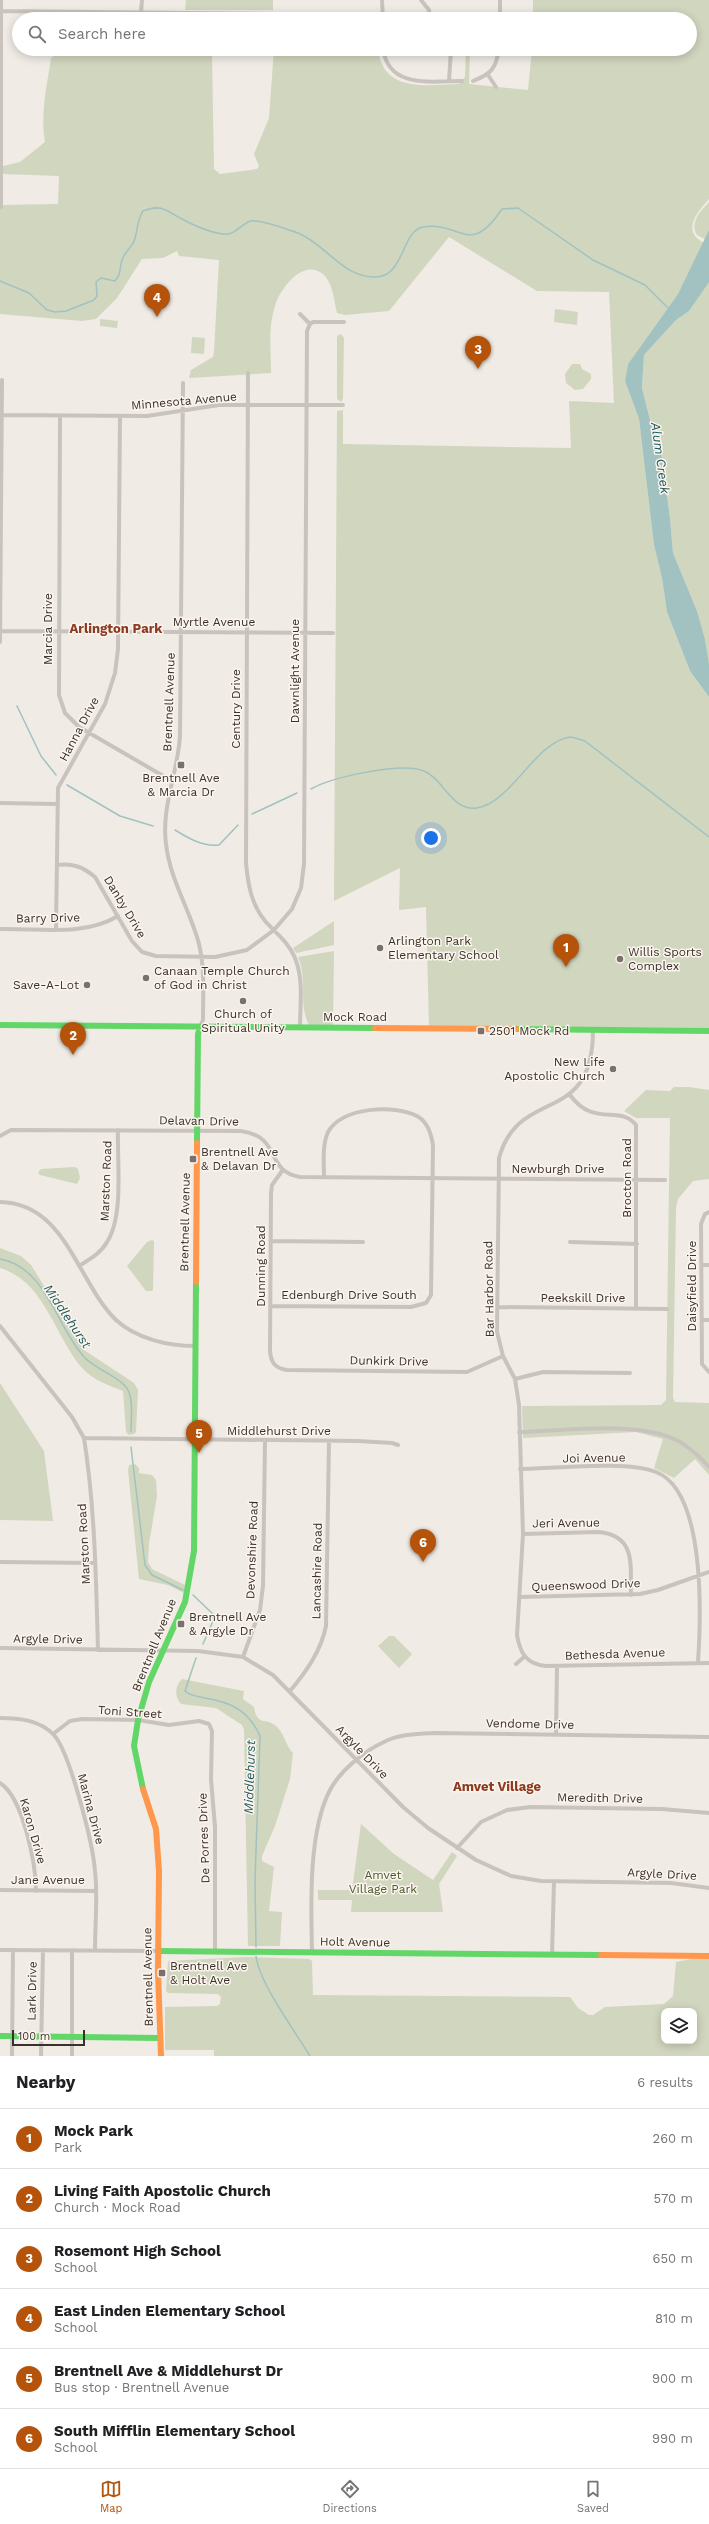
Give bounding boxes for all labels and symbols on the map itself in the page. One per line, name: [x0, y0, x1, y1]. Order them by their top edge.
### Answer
pin: 4: [144, 284, 170, 317]
pin: 3: [465, 336, 491, 369]
street label: Minnesota Avenue: [130, 389, 238, 413]
water label: Alum Creek: [648, 420, 673, 496]
street label: Marcia Drive: [41, 593, 55, 665]
street label: Myrtle Avenue: [173, 615, 255, 629]
street label: Dawnlight Avenue: [288, 619, 302, 723]
district label: Arlington Park: [70, 621, 163, 636]
street label: Brentnell Avenue: [160, 652, 178, 752]
street label: Century Drive: [229, 669, 243, 749]
street label: Hanna Drive: [56, 694, 102, 764]
marker: Brentnell Ave & Marcia Dr: [176, 760, 186, 770]
place label: Brentnell Ave & Marcia Dr: [142, 771, 220, 799]
your location: [421, 828, 441, 848]
street label: Danby Drive: [101, 873, 149, 941]
street label: Barry Drive: [16, 910, 80, 926]
place label: Arlington Park Elementary School: [388, 934, 499, 962]
pin: 1: [553, 934, 579, 967]
marker: Arlington Park Elementary School: [375, 943, 385, 953]
place label: Willis Sports Complex: [628, 945, 702, 973]
marker: Willis Sports Complex: [615, 954, 625, 964]
place label: Canaan Temple Church of God in Christ: [154, 964, 290, 992]
marker: Canaan Temple Church of God in Christ: [141, 973, 151, 983]
place label: Save-A-Lot: [13, 978, 79, 992]
marker: Save-A-Lot: [82, 980, 92, 990]
marker: Church of Spiritual Unity: [238, 996, 248, 1006]
place label: Church of Spiritual Unity: [201, 1007, 285, 1035]
street label: Mock Road: [323, 1010, 387, 1024]
pin: 2: [60, 1022, 86, 1055]
place label: 2501 Mock Rd: [489, 1024, 569, 1038]
marker: 2501 Mock Rd: [476, 1026, 486, 1036]
place label: New Life Apostolic Church: [504, 1055, 605, 1083]
marker: New Life Apostolic Church: [608, 1064, 618, 1074]
street label: Delavan Drive: [159, 1113, 239, 1129]
street label: Brocton Road: [620, 1138, 634, 1218]
street label: Marston Road: [98, 1140, 114, 1222]
place label: Brentnell Ave & Delavan Dr: [201, 1145, 278, 1173]
marker: Brentnell Ave & Delavan Dr: [188, 1154, 198, 1164]
street label: Newburgh Drive: [512, 1162, 604, 1176]
street label: Brentnell Avenue: [177, 1172, 193, 1272]
street label: Dunning Road: [254, 1225, 268, 1307]
street label: Bar Harbor Road: [481, 1241, 497, 1337]
street label: Daisyfield Drive: [685, 1241, 699, 1331]
water label: Middlehurst: [41, 1282, 95, 1352]
street label: Edenburgh Drive South: [281, 1288, 417, 1302]
street label: Peekskill Drive: [541, 1291, 626, 1305]
street label: Dunkirk Drive: [349, 1353, 429, 1369]
pin: 5: [186, 1420, 212, 1453]
street label: Middlehurst Drive: [227, 1424, 331, 1438]
street label: Joi Avenue: [562, 1450, 626, 1466]
street label: Devonshire Road: [243, 1501, 261, 1599]
street label: Marston Road: [75, 1503, 93, 1585]
street label: Jeri Avenue: [532, 1515, 600, 1531]
street label: Lancashire Road: [309, 1522, 325, 1620]
pin: 6: [410, 1529, 436, 1562]
street label: Queenswood Drive: [531, 1576, 641, 1594]
street label: Brentnell Avenue: [129, 1596, 179, 1694]
place label: Brentnell Ave & Argyle Dr: [189, 1610, 266, 1638]
marker: Brentnell Ave & Argyle Dr: [176, 1619, 186, 1629]
street label: Argyle Drive: [13, 1631, 83, 1647]
street label: Bethesda Avenue: [565, 1645, 665, 1663]
street label: Toni Street: [98, 1703, 162, 1721]
street label: Vendome Drive: [486, 1716, 574, 1732]
street label: Argyle Drive: [333, 1722, 391, 1782]
water label: Middlehurst: [241, 1739, 258, 1814]
street label: Marina Drive: [75, 1772, 107, 1846]
district label: Amvet Village: [453, 1779, 542, 1794]
street label: Meredith Drive: [557, 1790, 643, 1806]
street label: De Porres Drive: [195, 1792, 213, 1884]
street label: Karon Drive: [17, 1797, 49, 1866]
street label: Argyle Drive: [627, 1865, 697, 1883]
park label: Amvet Village Park: [349, 1868, 417, 1896]
street label: Jane Avenue: [11, 1873, 85, 1887]
street label: Brentnell Avenue: [140, 1927, 156, 2027]
street label: Holt Avenue: [320, 1934, 390, 1950]
place label: Brentnell Ave & Holt Ave: [170, 1959, 247, 1987]
street label: Lark Drive: [24, 1961, 40, 2021]
marker: Brentnell Ave & Holt Ave: [157, 1968, 167, 1978]
scale bar: [12, 2028, 85, 2047]

